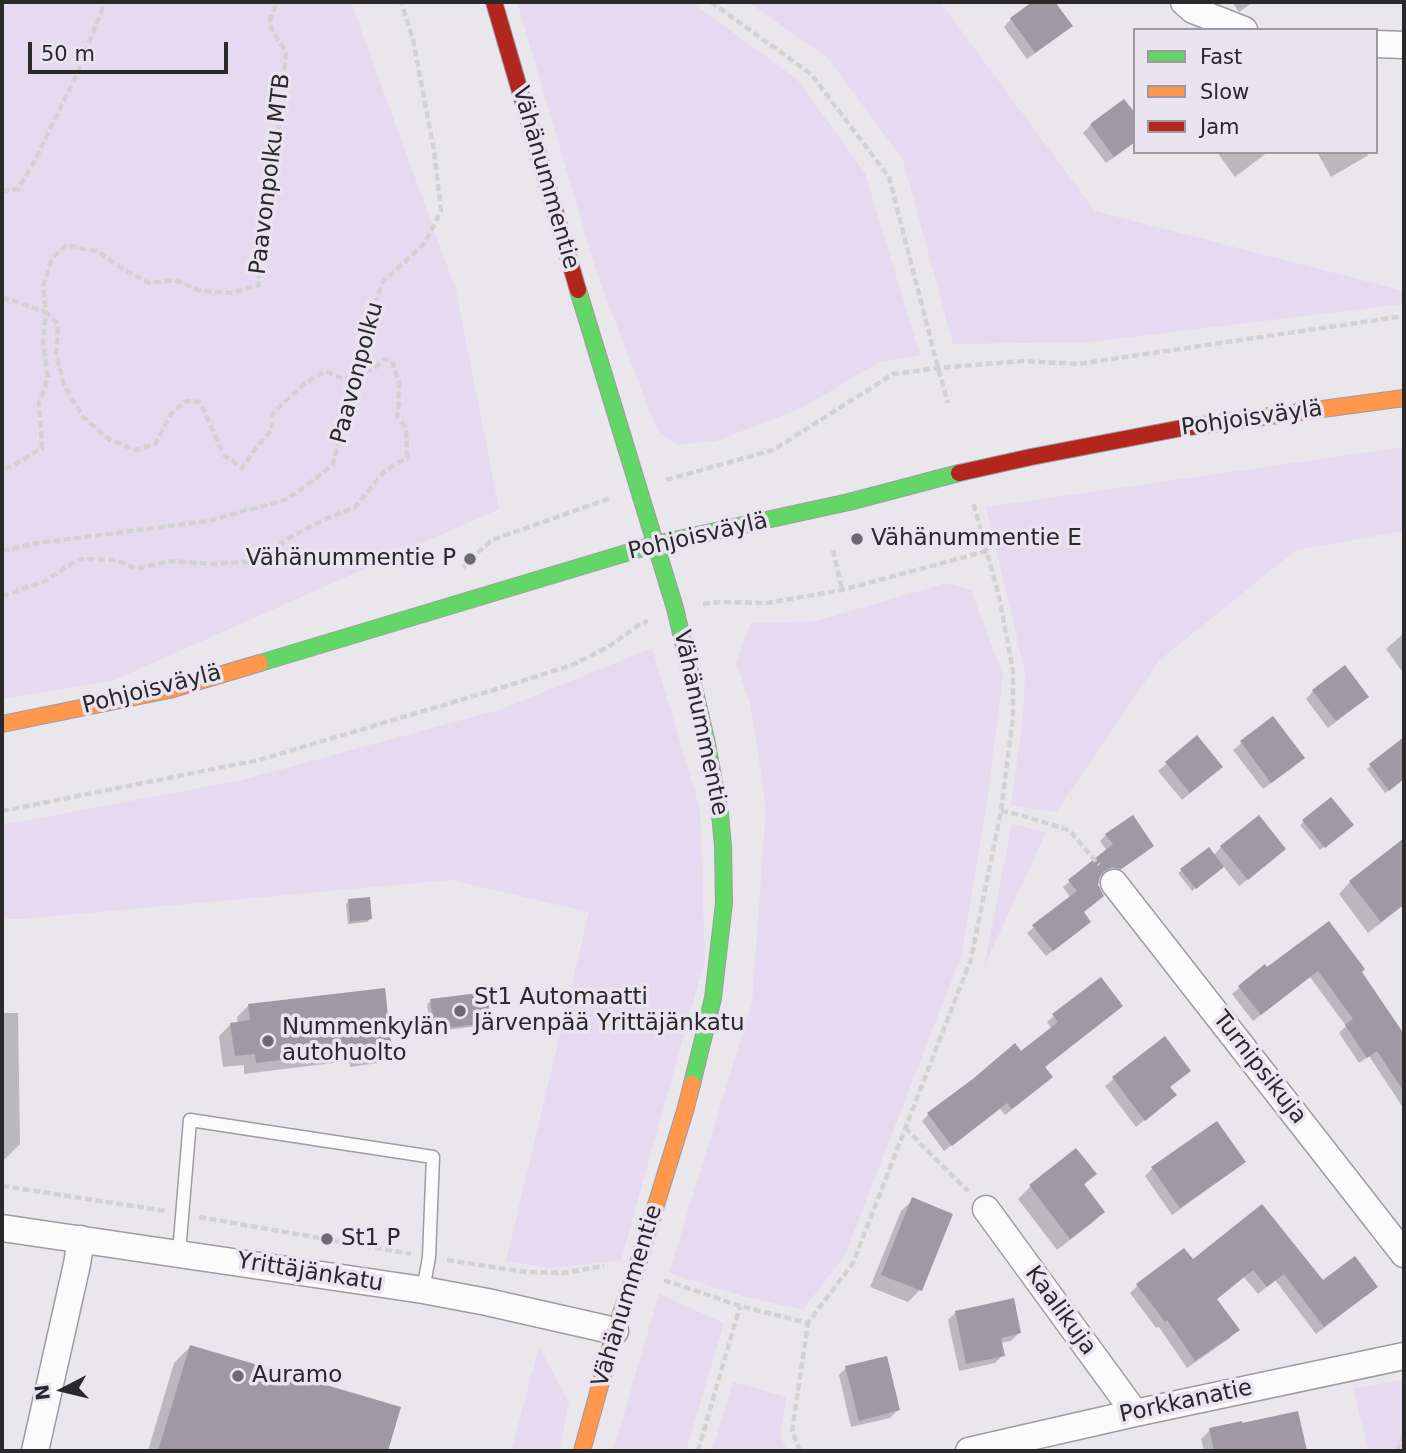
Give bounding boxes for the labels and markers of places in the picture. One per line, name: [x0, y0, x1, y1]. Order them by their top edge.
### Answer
place label: Vähänummentie E: [871, 525, 1082, 553]
marker: Vähänummentie E: [849, 531, 865, 547]
place label: Vähänummentie P: [246, 545, 456, 573]
marker: Vähänummentie P: [462, 551, 478, 567]
place label: St1 Automaatti Järvenpää Yrittäjänkatu: [474, 984, 744, 1038]
marker: St1 Automaatti Järvenpää Yrittäjänkatu: [452, 1003, 468, 1019]
place label: Nummenkylän autohuolto: [282, 1014, 448, 1068]
marker: Nummenkylän autohuolto: [260, 1033, 276, 1049]
place label: St1 P: [341, 1225, 400, 1253]
marker: St1 P: [319, 1231, 335, 1247]
place label: Auramo: [252, 1362, 342, 1390]
marker: Auramo: [230, 1368, 246, 1384]

